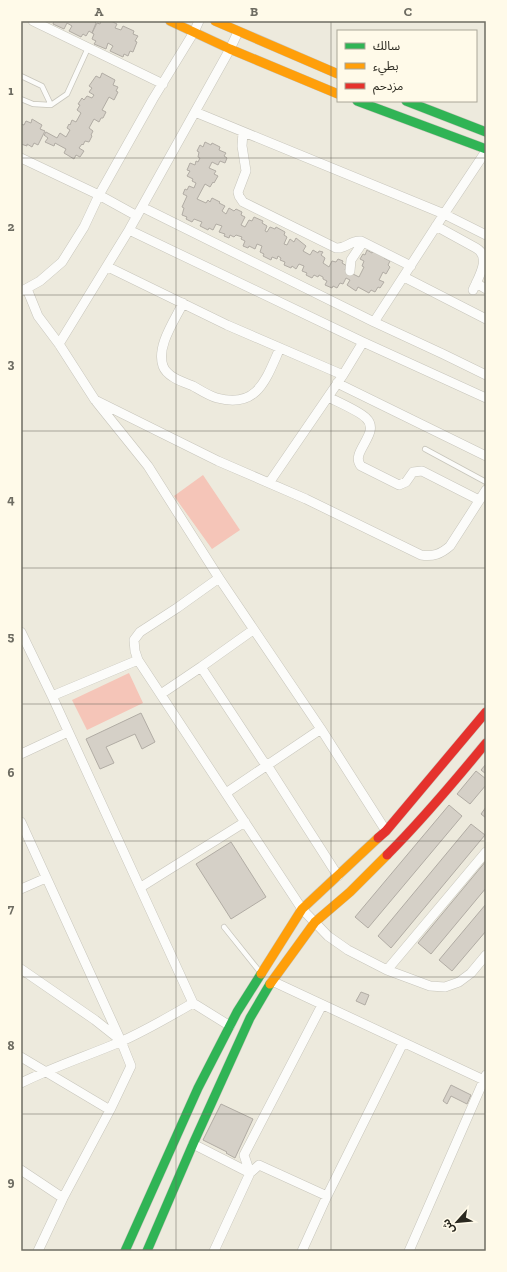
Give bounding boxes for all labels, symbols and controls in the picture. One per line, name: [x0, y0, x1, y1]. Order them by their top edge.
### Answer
text: A: [95, 4, 104, 19]
text: B: [250, 4, 258, 19]
text: C: [404, 4, 412, 19]
legend: [337, 30, 477, 102]
text: سالك: [373, 39, 400, 53]
text: بطيء: [373, 59, 399, 76]
text: مزدحم: [373, 79, 403, 95]
text: 1: [8, 83, 14, 98]
text: 2: [8, 219, 15, 234]
text: 3: [8, 356, 15, 371]
text: 4: [7, 492, 15, 507]
text: 5: [8, 629, 15, 644]
text: 6: [8, 765, 15, 780]
text: 7: [8, 901, 15, 916]
text: 8: [7, 1038, 15, 1053]
text: 9: [8, 1174, 15, 1189]
north arrow: [437, 1202, 477, 1242]
text: ش: [439, 1217, 458, 1236]

